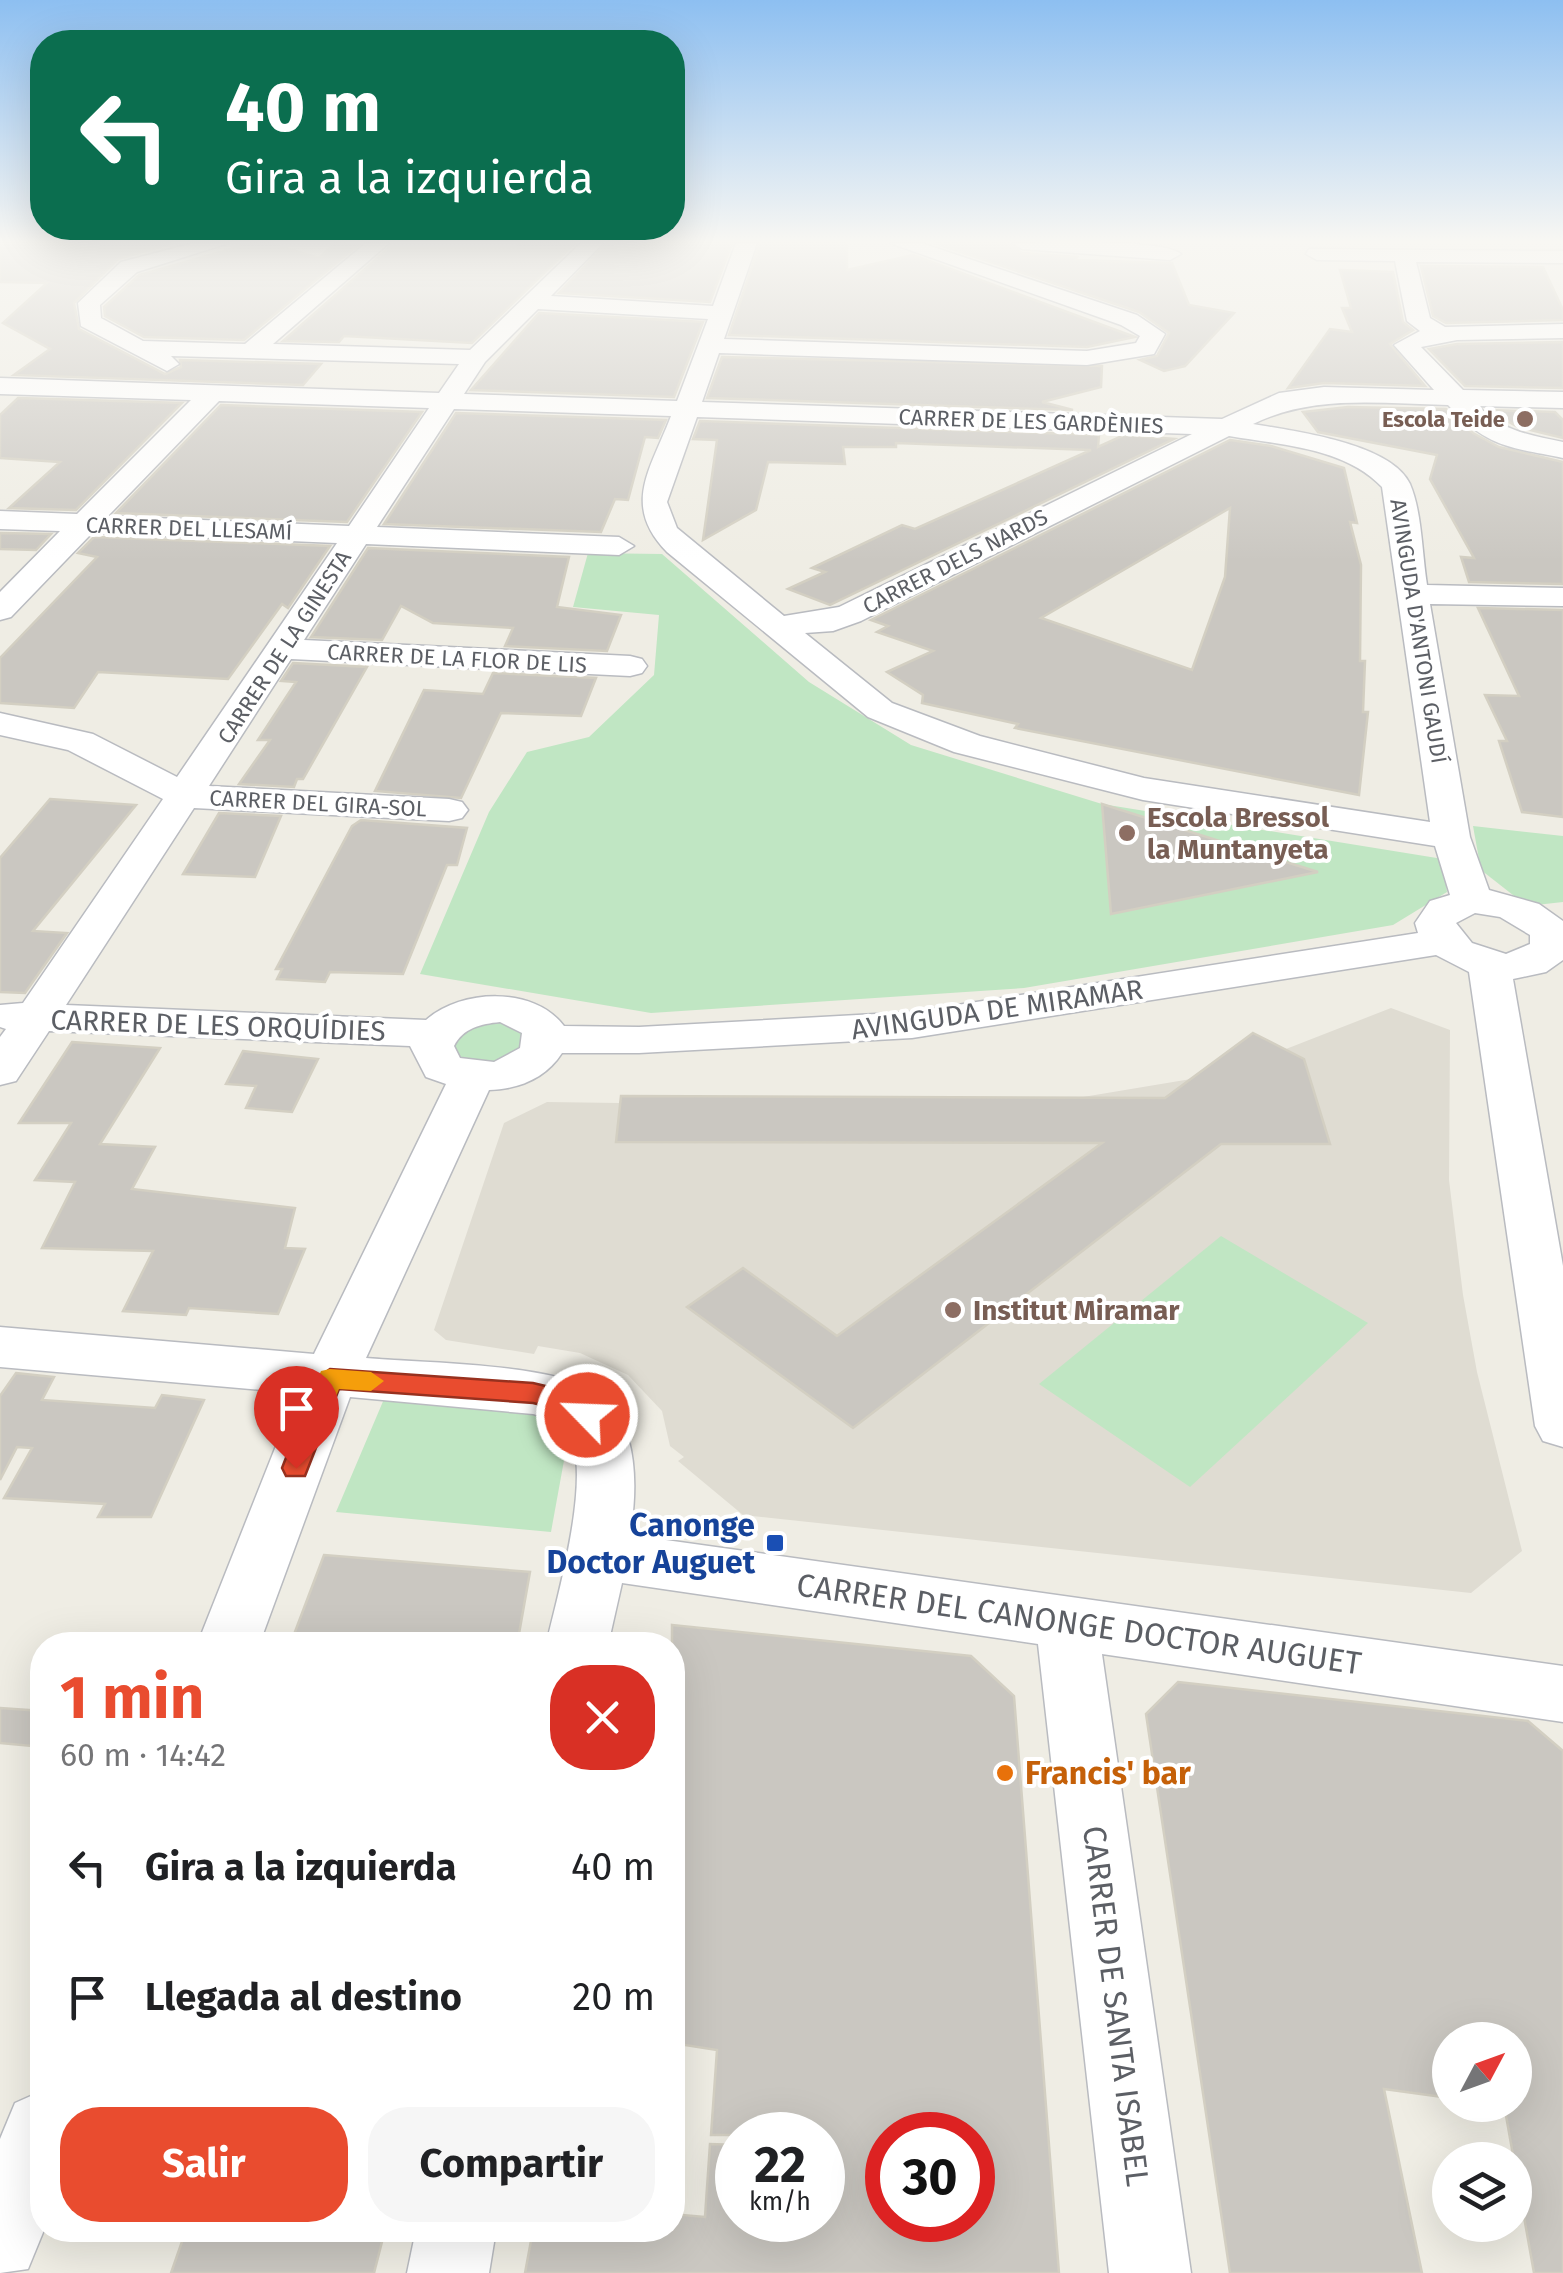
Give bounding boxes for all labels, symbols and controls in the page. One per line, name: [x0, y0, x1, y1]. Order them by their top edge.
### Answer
text: 40 m: [225, 66, 381, 150]
icon: left: [60, 70, 190, 200]
text: Gira a la izquierda: [225, 151, 594, 205]
street label: CARRER DE LES GARDÈNIES: [898, 403, 1164, 440]
place label: Escola Teide: [1382, 406, 1505, 433]
marker: Escola Teide: [1514, 408, 1536, 430]
street label: AVINGUDA D'ANTONI GAUDÍ: [1384, 497, 1453, 765]
street label: CARRER DELS NARDS: [858, 503, 1052, 620]
street label: CARRER DEL LLESAMÍ: [85, 511, 293, 546]
street label: CARRER DE LA GINESTA: [212, 545, 357, 749]
street label: CARRER DE LA FLOR DE LIS: [326, 638, 587, 679]
street label: CARRER DEL GIRA-SOL: [209, 784, 427, 823]
place label: Escola Bressol la Muntanyeta: [1147, 801, 1330, 866]
marker: Escola Bressol la Muntanyeta: [1116, 822, 1138, 844]
street label: AVINGUDA DE MIRAMAR: [849, 973, 1145, 1046]
street label: CARRER DE LES ORQUÍDIES: [50, 1003, 386, 1048]
place label: Institut Miramar: [973, 1294, 1180, 1327]
marker: Institut Miramar: [942, 1299, 964, 1321]
position arrow: [535, 1363, 639, 1467]
pin: [254, 1366, 339, 1469]
icon: arrive: [269, 1381, 324, 1436]
place label: Canonge Doctor Auguet: [546, 1506, 756, 1581]
marker: Canonge Doctor Auguet: [764, 1532, 786, 1554]
street label: CARRER DEL CANONGE DOCTOR AUGUET: [794, 1566, 1364, 1683]
text: 1 min: [60, 1662, 204, 1734]
button: close: [550, 1665, 655, 1770]
text: 60 m · 14:42: [60, 1736, 226, 1774]
place label: Francis' bar: [1025, 1754, 1191, 1792]
marker: Francis' bar: [994, 1762, 1016, 1784]
street label: CARRER DE SANTA ISABEL: [1075, 1824, 1157, 2188]
icon: left: [60, 1840, 115, 1895]
text: Gira a la izquierda: [145, 1844, 457, 1890]
text: 40 m: [571, 1844, 655, 1890]
icon: arrive: [60, 1970, 115, 2025]
text: Llegada al destino: [145, 1974, 462, 2020]
text: 20 m: [572, 1974, 655, 2020]
north arrow: [1432, 2022, 1532, 2122]
map controls: [1432, 2022, 1532, 2242]
button: Salir: [60, 2107, 348, 2222]
button: Compartir: [368, 2107, 655, 2222]
speed limit sign: 30: [865, 2112, 995, 2242]
text: 22: [754, 2135, 806, 2195]
button: layers: [1432, 2142, 1532, 2242]
text: km/h: [749, 2187, 811, 2217]

